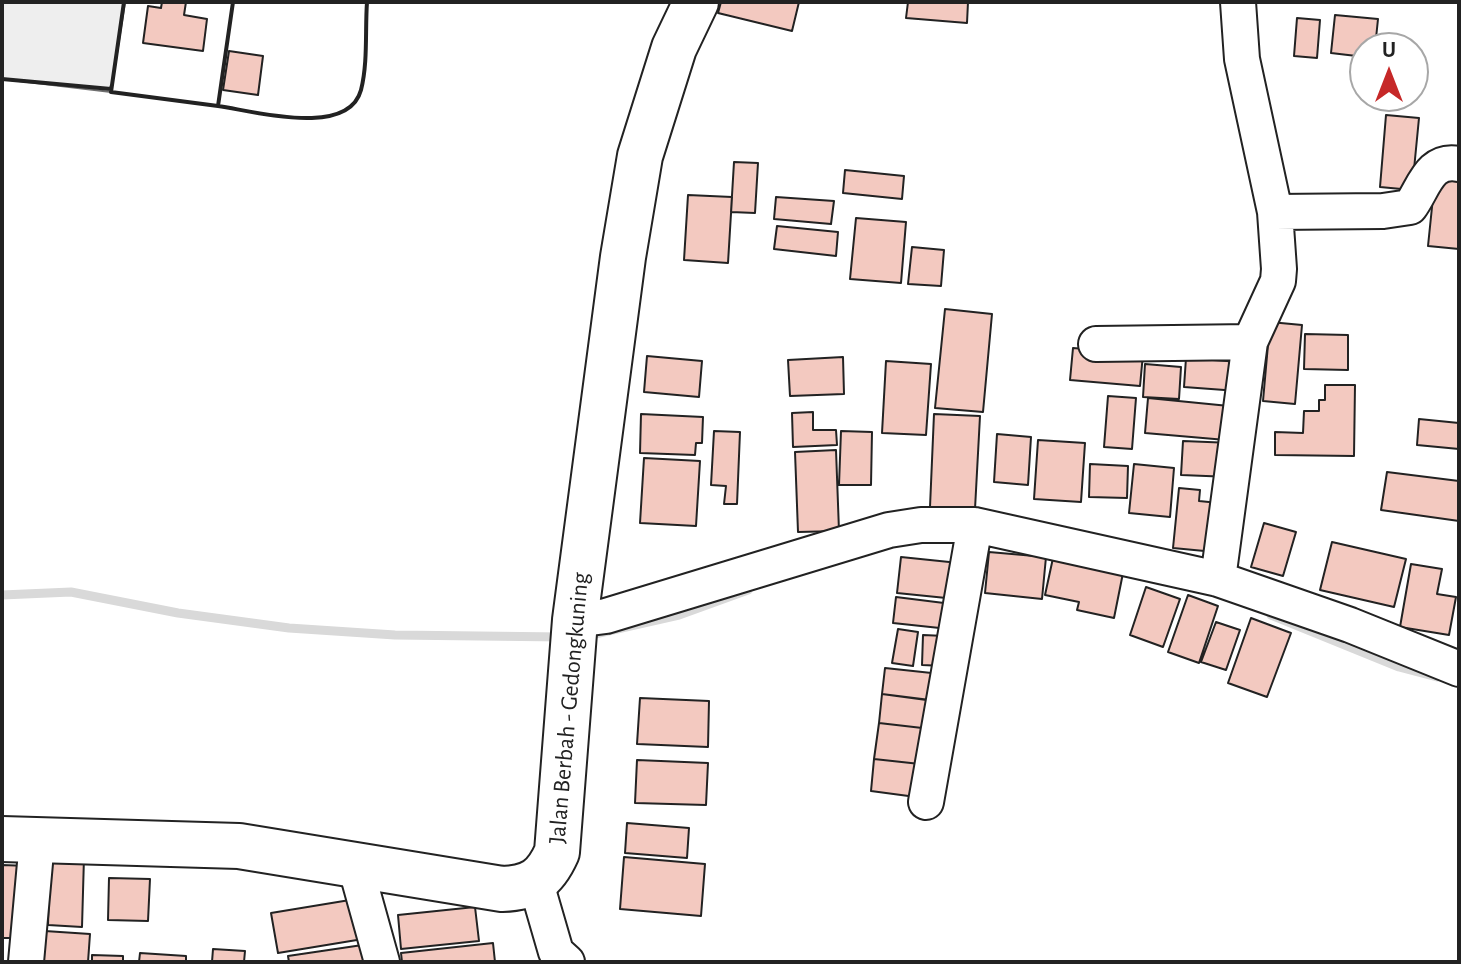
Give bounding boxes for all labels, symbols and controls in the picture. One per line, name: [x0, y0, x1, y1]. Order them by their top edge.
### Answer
north arrow: [1349, 32, 1429, 112]
text: U: [1382, 39, 1396, 61]
street label: Jalan Berbah - Gedongkuning: [543, 571, 595, 845]

